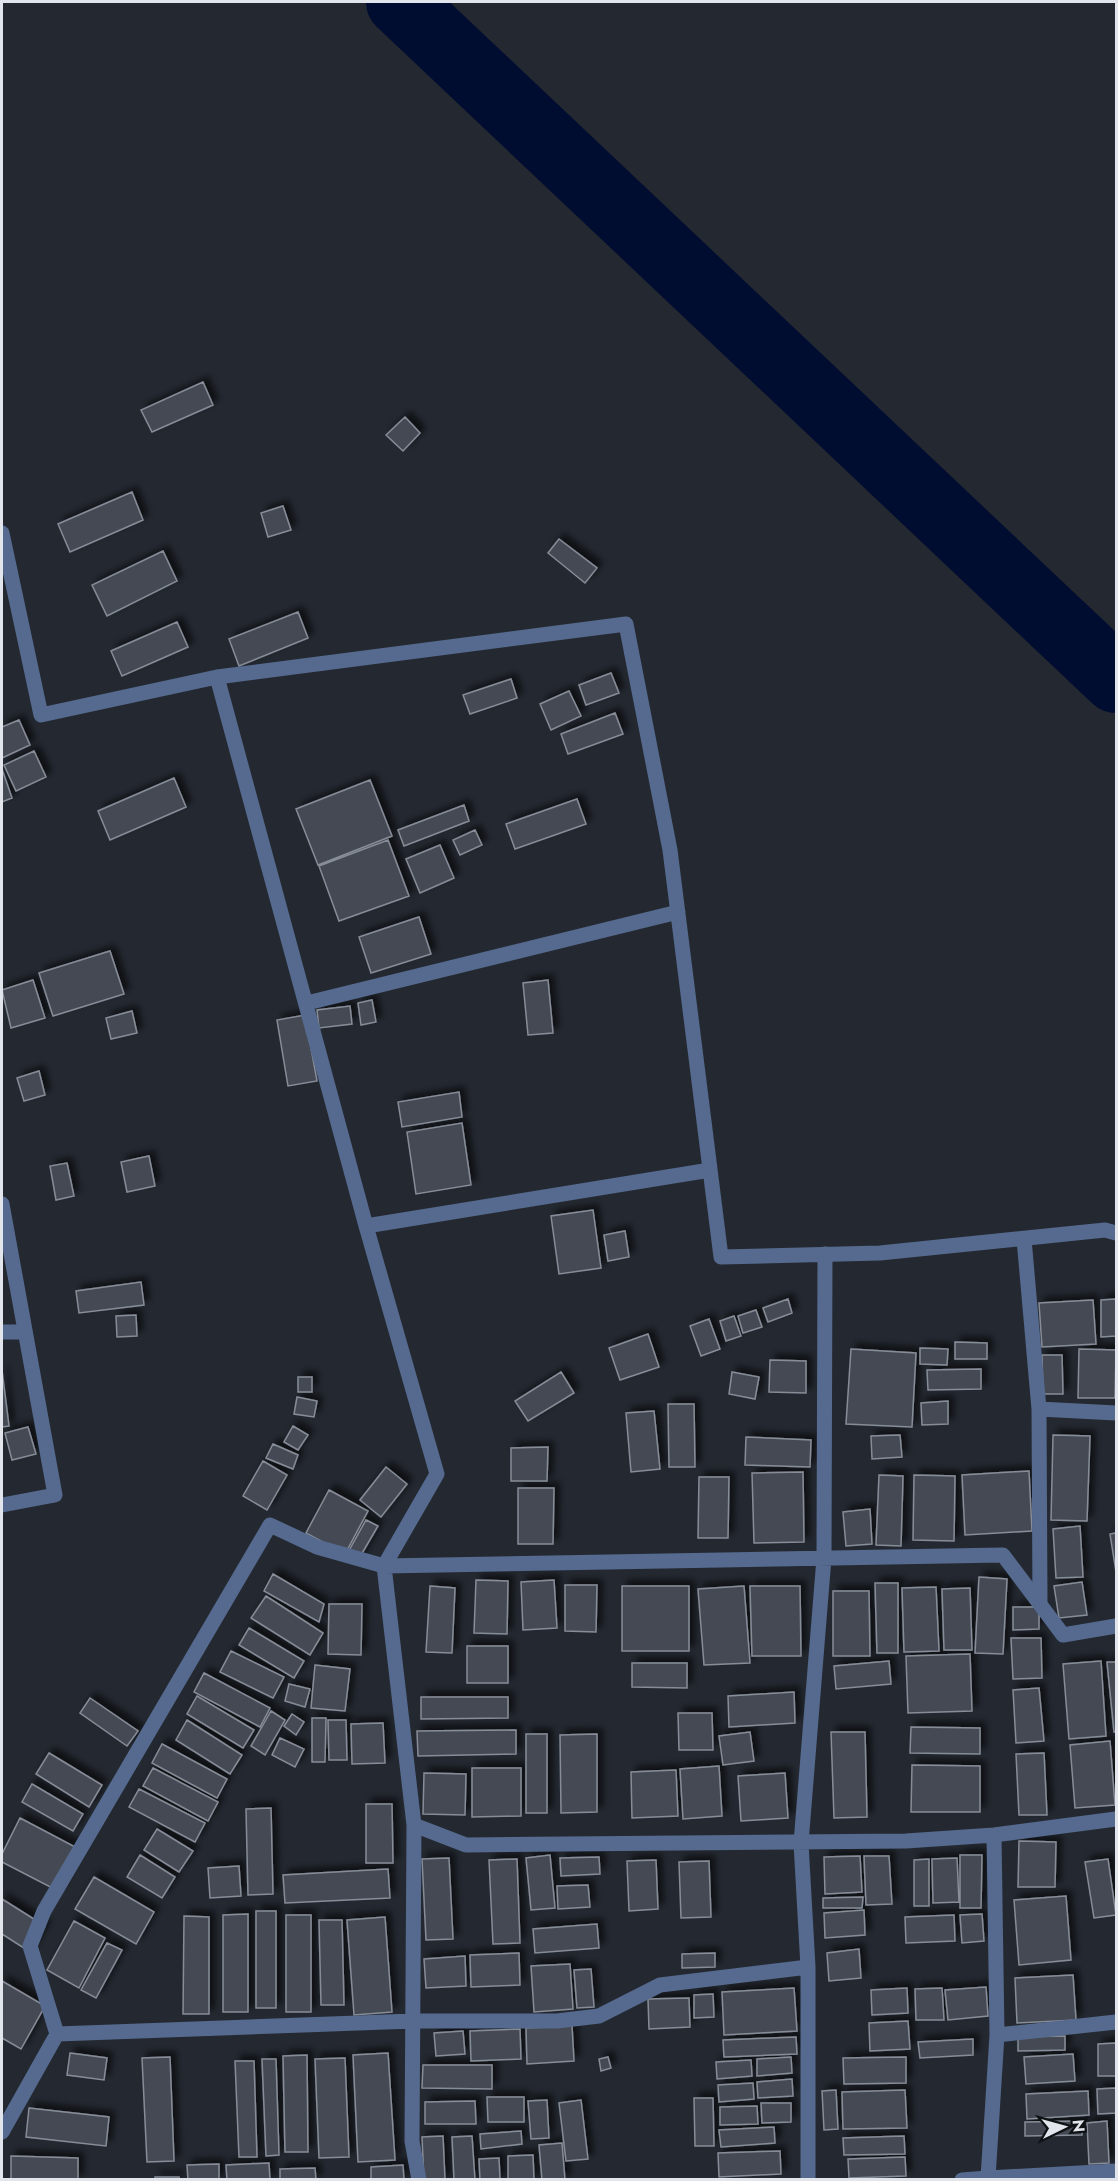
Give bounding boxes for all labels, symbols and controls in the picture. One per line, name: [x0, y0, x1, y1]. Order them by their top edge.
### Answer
north arrow: [1034, 2097, 1094, 2157]
text: N: [1066, 2118, 1090, 2133]

